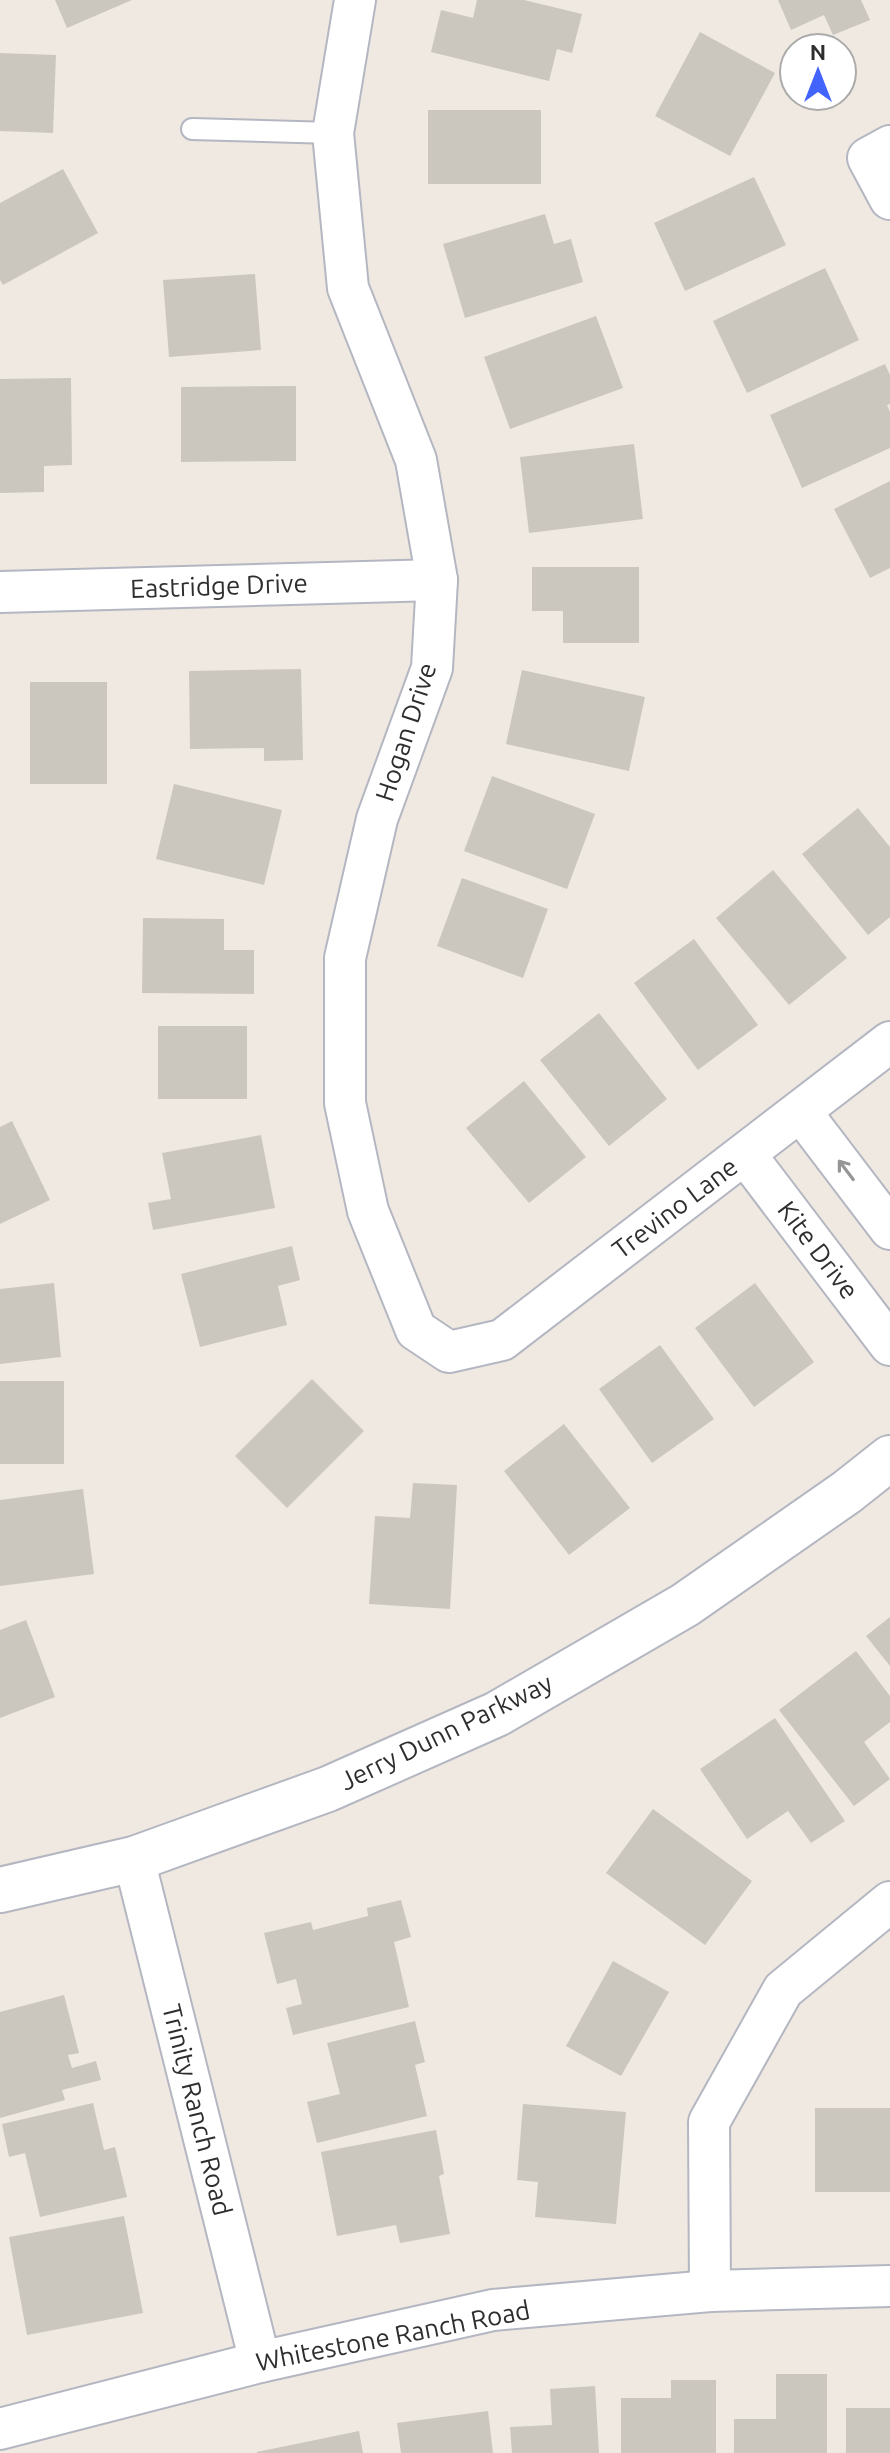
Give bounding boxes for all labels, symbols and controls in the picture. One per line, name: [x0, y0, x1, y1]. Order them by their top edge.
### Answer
north arrow: [778, 32, 858, 112]
text: N: [810, 39, 826, 64]
street label: Eastridge Drive: [130, 568, 308, 603]
street label: Hogan Drive: [369, 659, 442, 805]
street label: Trevino Lane: [607, 1151, 743, 1264]
one-way arrow: [837, 1160, 854, 1181]
street label: Kite Drive: [772, 1195, 864, 1304]
street label: Jerry Dunn Parkway: [335, 1668, 557, 1796]
street label: Trinity Ranch Road: [157, 2001, 238, 2219]
street label: Whitestone Ranch Road: [253, 2295, 532, 2376]

